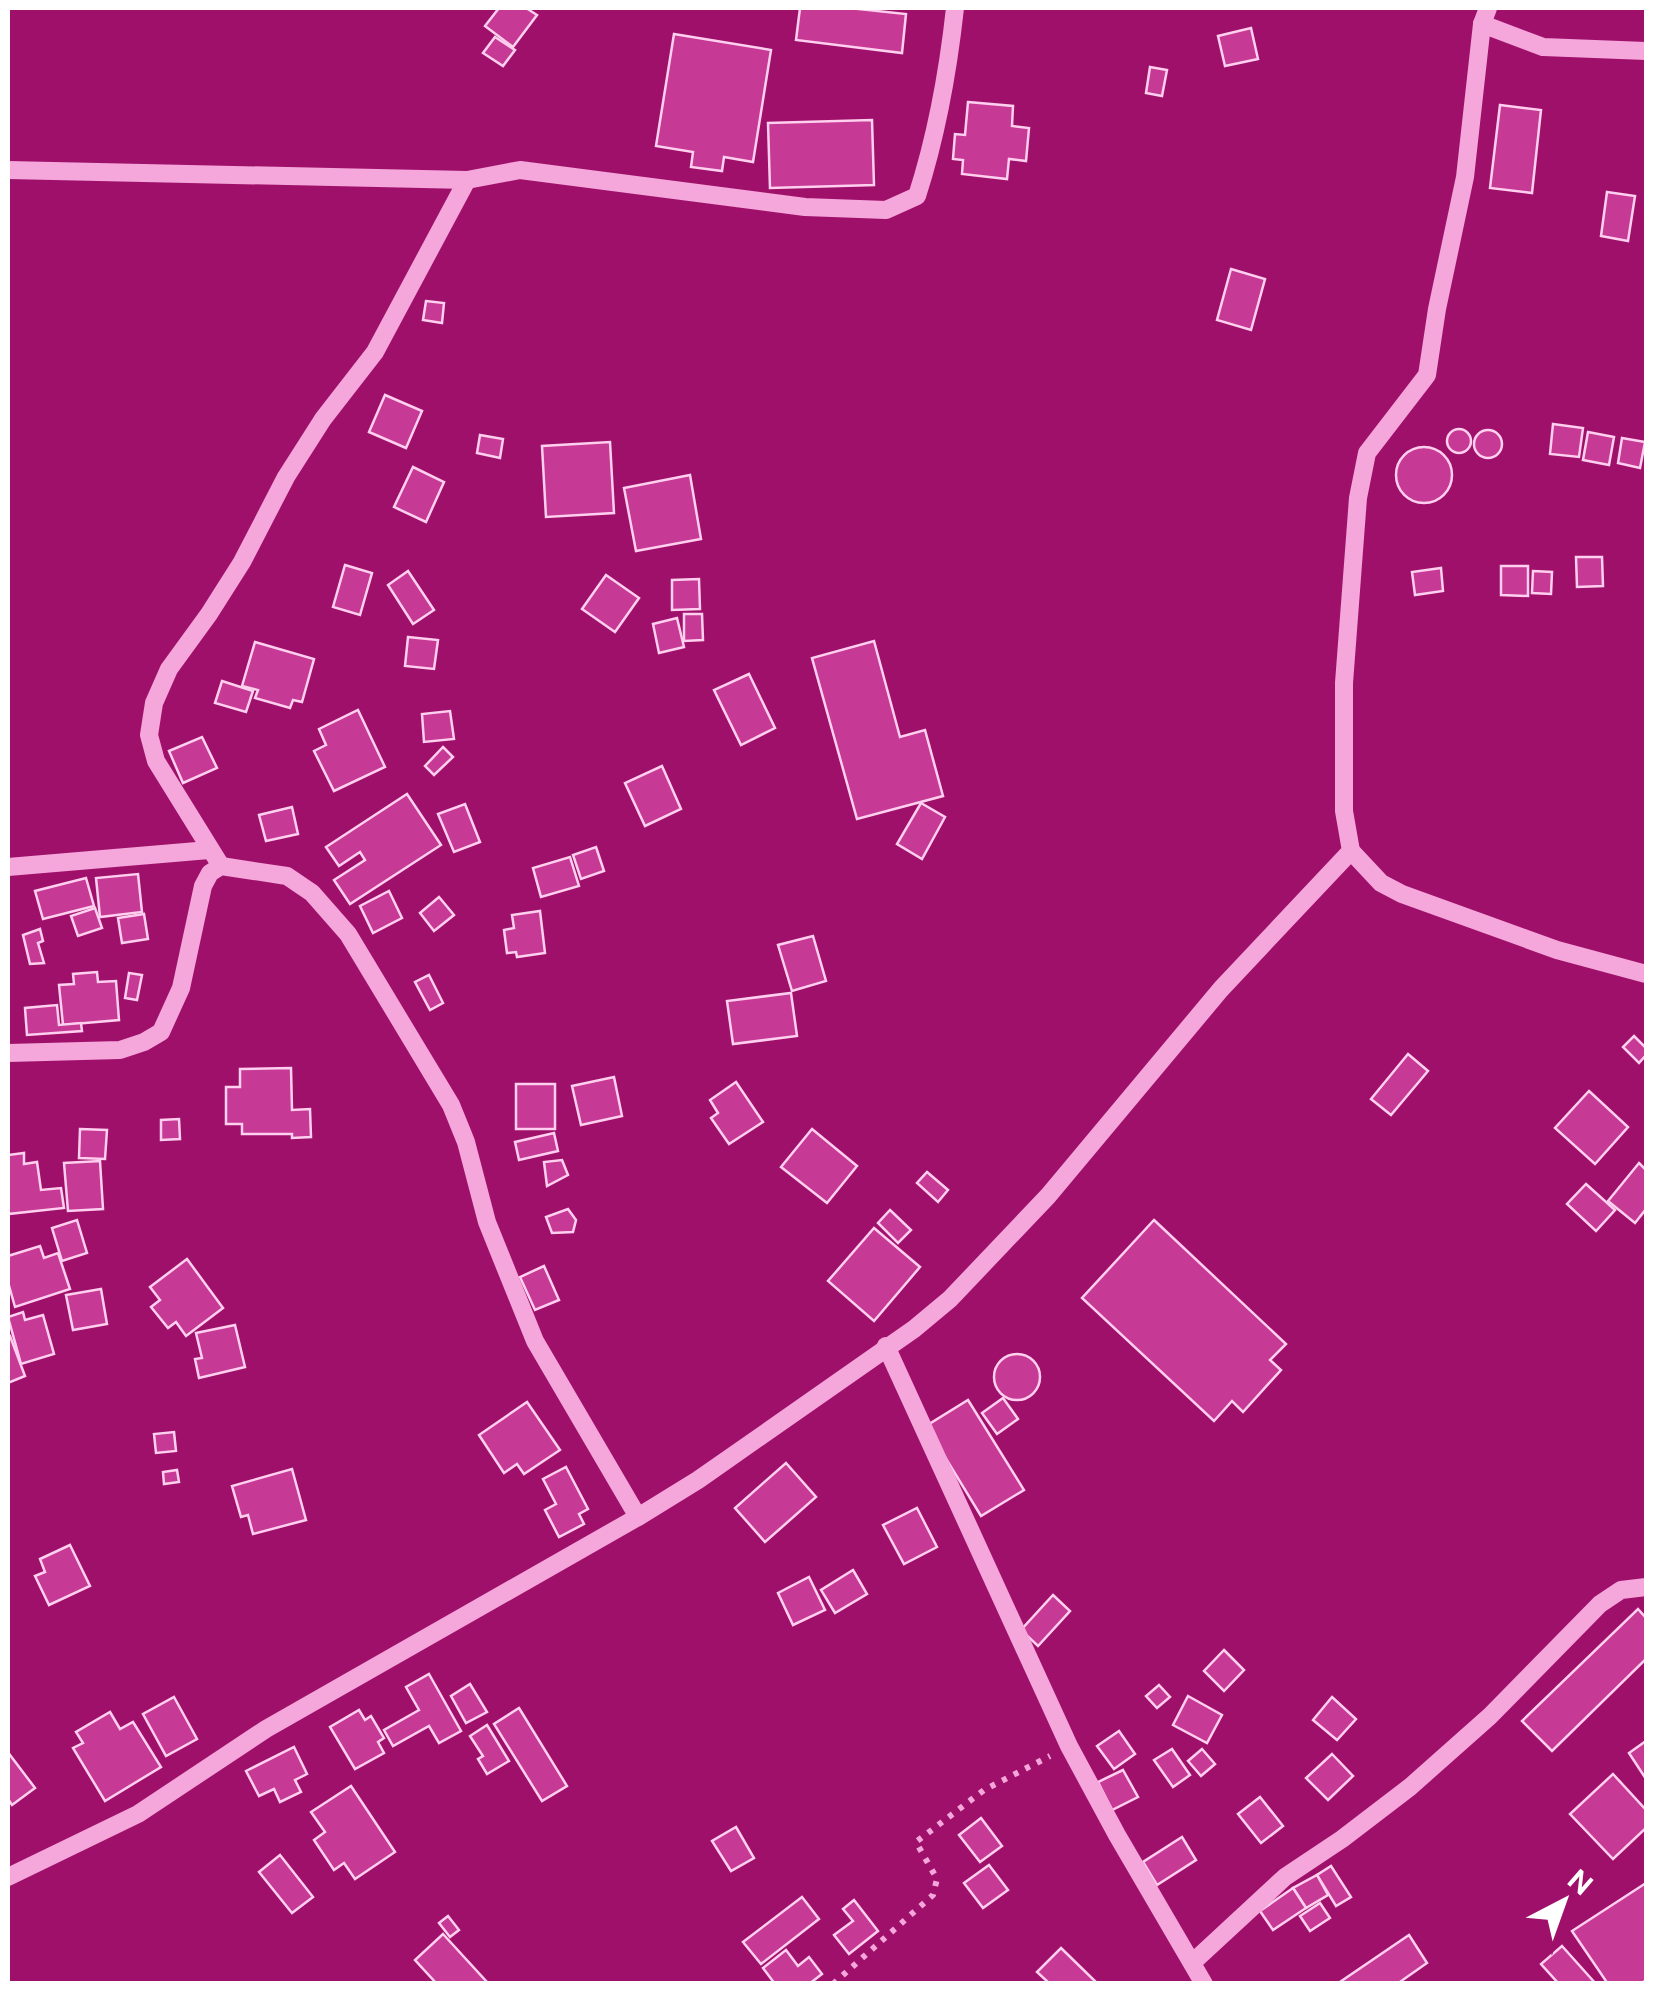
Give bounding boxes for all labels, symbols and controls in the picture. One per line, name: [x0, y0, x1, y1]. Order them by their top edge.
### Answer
north arrow: [1514, 1851, 1614, 1951]
text: N: [1562, 1862, 1600, 1901]

